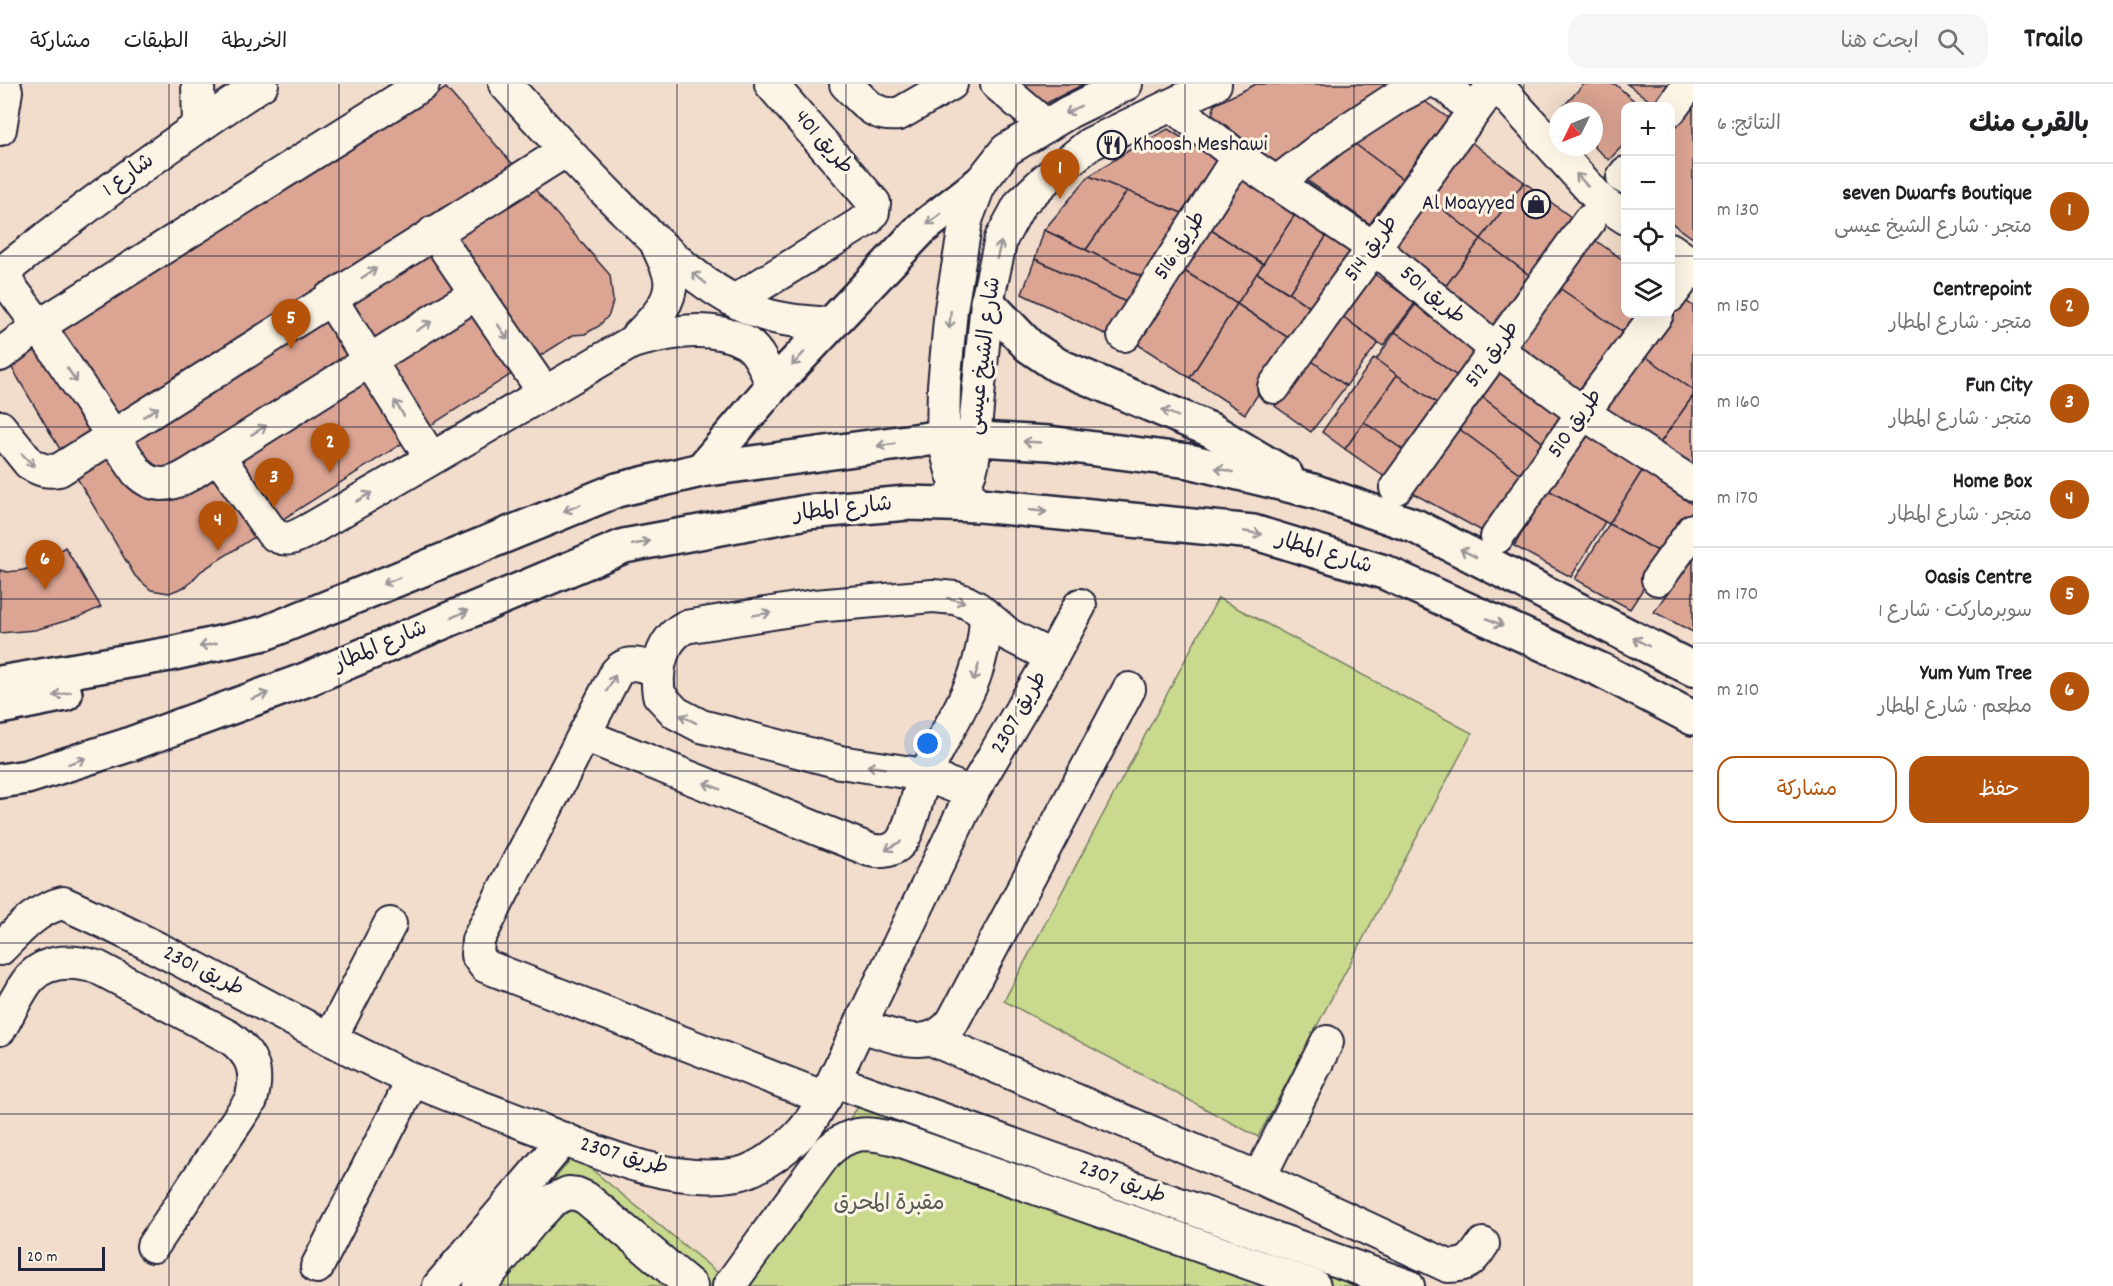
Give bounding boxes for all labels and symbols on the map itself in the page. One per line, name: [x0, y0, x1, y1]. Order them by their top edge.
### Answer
north arrow: [1549, 102, 1603, 156]
street label: طريق 401: [786, 104, 860, 182]
one-way arrow: [1065, 105, 1083, 116]
restaurant icon: Khoosh Meshawi: [1096, 129, 1128, 161]
place label: Khoosh Meshawi: [1133, 130, 1268, 161]
street label: شارع 1: [97, 147, 161, 205]
pin: 1: [1040, 150, 1080, 199]
one-way arrow: [1575, 173, 1589, 188]
shop icon: Al Moayyed: [1520, 188, 1552, 220]
place label: Al Moayyed: [1422, 189, 1515, 220]
street label: طريق 516: [1147, 205, 1215, 287]
street label: طريق 514: [1337, 209, 1407, 289]
one-way arrow: [926, 212, 942, 225]
one-way arrow: [993, 241, 1005, 260]
street label: طريق 501: [1392, 259, 1472, 333]
one-way arrow: [360, 267, 377, 279]
one-way arrow: [691, 272, 707, 285]
street label: شارع الشيخ عيسى: [960, 275, 1010, 437]
pin: 5: [272, 300, 310, 349]
one-way arrow: [944, 309, 955, 329]
street label: طريق 512: [1458, 315, 1528, 395]
one-way arrow: [415, 320, 432, 332]
one-way arrow: [497, 323, 509, 340]
one-way arrow: [792, 351, 806, 366]
one-way arrow: [66, 366, 78, 382]
street label: طريق 510: [1541, 383, 1611, 465]
one-way arrow: [393, 400, 406, 417]
one-way arrow: [142, 405, 159, 417]
one-way arrow: [1162, 407, 1180, 418]
one-way arrow: [250, 424, 266, 436]
pin: 2: [310, 424, 350, 473]
one-way arrow: [1022, 436, 1042, 447]
one-way arrow: [876, 439, 896, 450]
one-way arrow: [20, 452, 35, 467]
pin: 3: [254, 458, 294, 508]
one-way arrow: [1215, 463, 1234, 475]
street label: شارع المطار: [790, 489, 894, 531]
one-way arrow: [355, 491, 372, 503]
pin: 4: [198, 502, 238, 551]
one-way arrow: [563, 503, 582, 514]
one-way arrow: [1028, 506, 1048, 517]
street label: شارع المطار: [1270, 524, 1376, 583]
one-way arrow: [1243, 528, 1262, 539]
one-way arrow: [631, 537, 651, 548]
pin: 6: [26, 540, 64, 590]
one-way arrow: [1459, 546, 1477, 558]
one-way arrow: [382, 576, 401, 587]
one-way arrow: [946, 594, 965, 606]
one-way arrow: [450, 608, 469, 619]
one-way arrow: [752, 609, 772, 620]
street label: شارع المطار: [328, 613, 433, 681]
one-way arrow: [1485, 617, 1503, 628]
one-way arrow: [1632, 635, 1650, 647]
one-way arrow: [199, 640, 218, 652]
one-way arrow: [970, 663, 981, 682]
street label: طريق 2307: [984, 666, 1056, 760]
one-way arrow: [606, 675, 617, 693]
one-way arrow: [53, 689, 72, 700]
one-way arrow: [251, 690, 269, 701]
one-way arrow: [679, 713, 697, 724]
your location: [913, 729, 942, 758]
one-way arrow: [67, 755, 86, 766]
one-way arrow: [867, 762, 886, 773]
one-way arrow: [703, 780, 722, 791]
one-way arrow: [884, 840, 901, 852]
street label: طريق 2301: [157, 938, 249, 1006]
street label: طريق 2307: [576, 1130, 672, 1184]
street label: طريق 2307: [1074, 1153, 1170, 1213]
park label: مقبرة المحرق: [833, 1189, 945, 1220]
scale bar: [18, 1244, 105, 1272]

